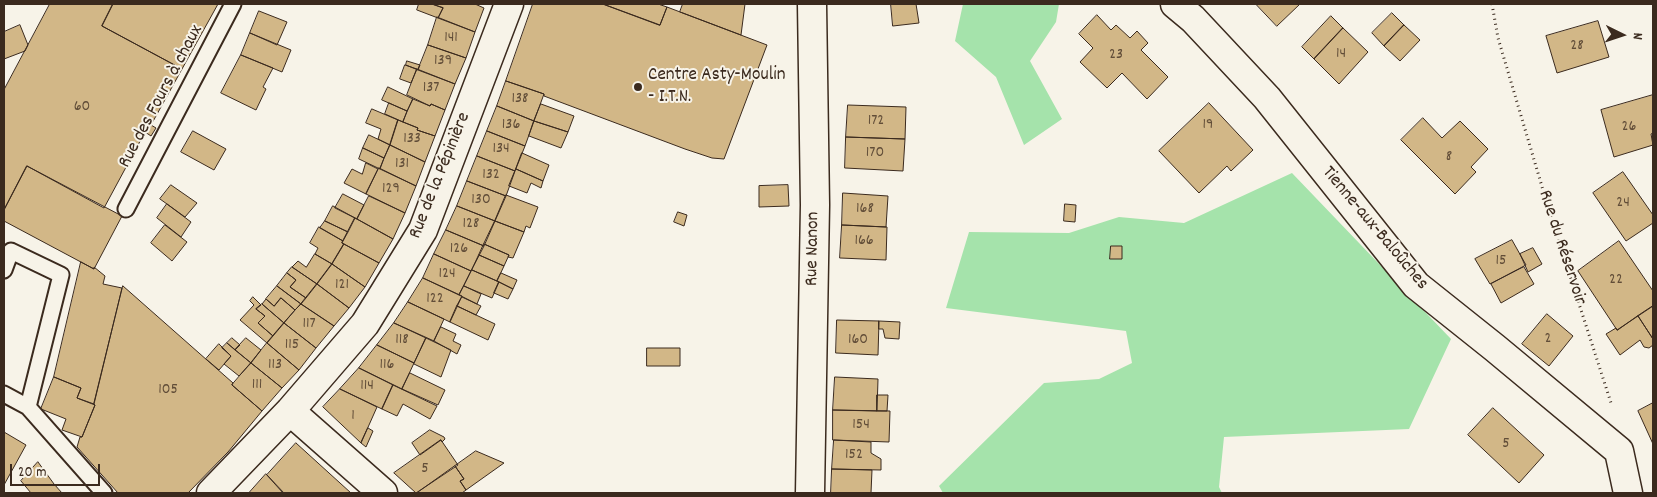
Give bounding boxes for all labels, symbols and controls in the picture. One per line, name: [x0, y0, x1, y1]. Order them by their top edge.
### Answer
north arrow: [1597, 10, 1647, 60]
street label: Rue des Fours à chaux: [115, 22, 209, 172]
house number: 141: [444, 29, 458, 49]
text: N: [1627, 32, 1647, 40]
house number: 28: [1570, 37, 1584, 57]
house number: 14: [1336, 45, 1346, 65]
house number: 23: [1109, 46, 1123, 66]
house number: 139: [434, 52, 452, 72]
place label: Centre Asty-Moulin - I.T.N.: [648, 65, 785, 109]
house number: 137: [423, 79, 439, 99]
marker: Centre Asty-Moulin - I.T.N.: [632, 81, 644, 93]
house number: 138: [511, 90, 529, 110]
house number: 60: [74, 98, 90, 118]
street label: Rue de la Pépinière: [405, 109, 477, 243]
house number: 172: [868, 112, 884, 132]
house number: 136: [502, 116, 520, 136]
house number: 19: [1203, 116, 1213, 136]
house number: 26: [1622, 118, 1636, 138]
house number: 133: [403, 130, 421, 150]
house number: 134: [492, 140, 510, 160]
house number: 170: [866, 144, 884, 164]
house number: 8: [1446, 148, 1452, 168]
house number: 131: [395, 155, 409, 175]
street label: Tienne-aux-Baloûches: [1316, 163, 1432, 295]
house number: 132: [482, 166, 500, 186]
house number: 129: [382, 180, 400, 200]
street label: Rue du Réservoir: [1532, 188, 1590, 308]
house number: 130: [471, 191, 491, 211]
house number: 24: [1616, 194, 1630, 214]
house number: 168: [856, 200, 874, 220]
street label: Rue Nanon: [802, 212, 826, 286]
house number: 128: [463, 215, 479, 235]
house number: 166: [854, 232, 874, 252]
house number: 126: [450, 240, 468, 260]
house number: 15: [1496, 252, 1506, 272]
house number: 124: [438, 265, 456, 285]
house number: 22: [1609, 271, 1623, 291]
house number: 121: [335, 276, 349, 296]
house number: 122: [426, 290, 444, 310]
house number: 117: [302, 315, 316, 335]
house number: 2: [1545, 330, 1551, 350]
house number: 118: [395, 331, 409, 351]
house number: 160: [848, 331, 868, 351]
house number: 115: [285, 336, 299, 356]
house number: 113: [268, 356, 282, 376]
house number: 116: [380, 356, 394, 376]
house number: 111: [252, 376, 262, 396]
house number: 114: [360, 377, 374, 397]
house number: 105: [158, 381, 178, 401]
house number: 1: [351, 407, 355, 427]
house number: 154: [852, 416, 870, 436]
house number: 5: [1502, 435, 1510, 455]
house number: 152: [845, 446, 863, 466]
scale bar: [12, 454, 102, 486]
house number: 5: [421, 460, 429, 480]
text: 20 m: [18, 462, 46, 484]

